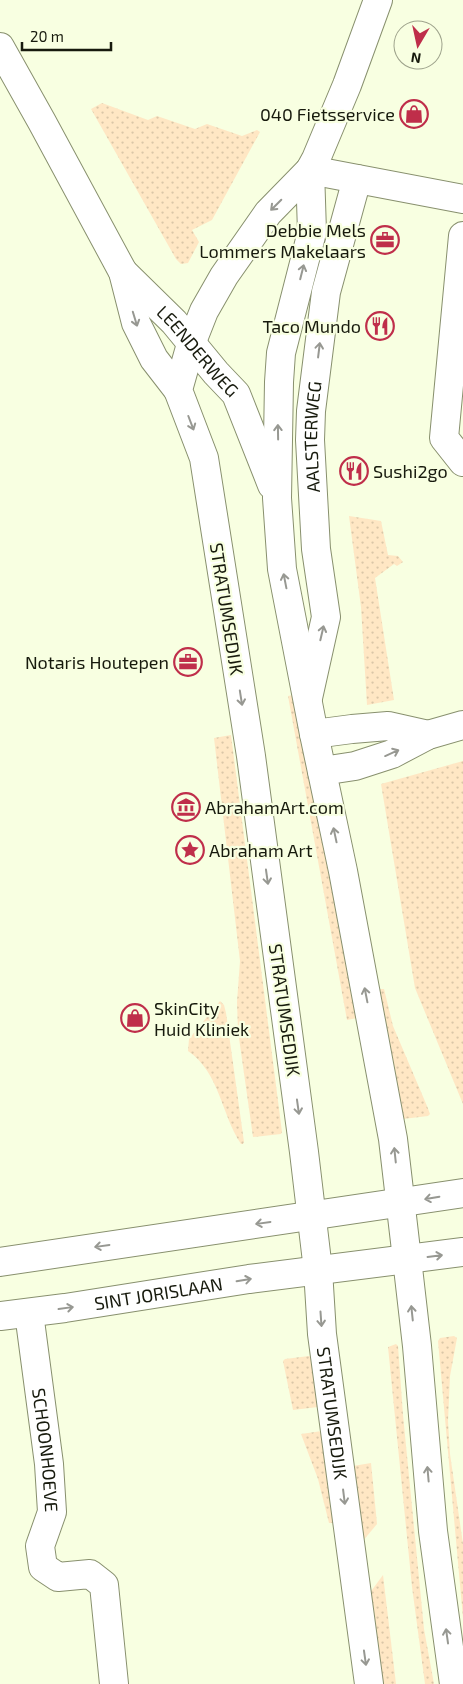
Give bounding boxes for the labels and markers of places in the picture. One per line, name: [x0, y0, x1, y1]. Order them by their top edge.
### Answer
shop icon: 040 Fietsservice: [399, 99, 429, 129]
place label: 040 Fietsservice: [260, 103, 395, 125]
place label: Debbie Mels Lommers Makelaars: [199, 219, 366, 262]
office icon: Debbie Mels Lommers Makelaars: [370, 225, 400, 255]
restaurant icon: Taco Mundo: [365, 311, 395, 341]
place label: Taco Mundo: [262, 315, 361, 337]
restaurant icon: Sushi2go: [339, 456, 369, 486]
place label: Sushi2go: [373, 460, 448, 482]
office icon: Notaris Houtepen: [173, 647, 203, 677]
place label: Notaris Houtepen: [25, 651, 169, 673]
museum icon: AbrahamArt.com: [171, 792, 201, 822]
place label: AbrahamArt.com: [205, 796, 344, 818]
place icon: Abraham Art: [175, 835, 205, 865]
place label: Abraham Art: [209, 839, 313, 861]
place label: SkinCity Huid Kliniek: [154, 997, 249, 1040]
shop icon: SkinCity Huid Kliniek: [120, 1003, 150, 1033]

